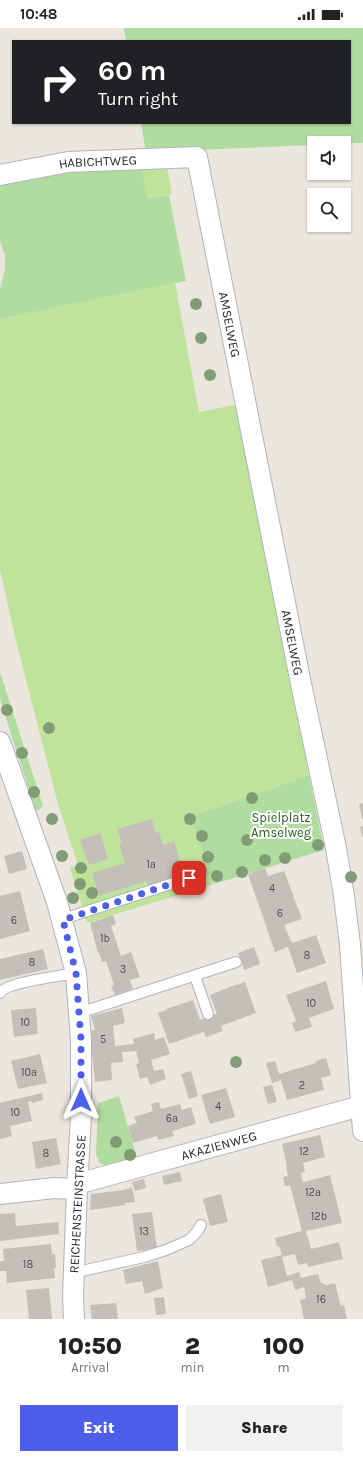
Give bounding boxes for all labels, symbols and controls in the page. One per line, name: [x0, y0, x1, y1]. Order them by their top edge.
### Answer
text: 10:48: [20, 5, 58, 23]
text: 60 m: [98, 54, 166, 87]
icon: right: [32, 56, 84, 108]
text: Turn right: [98, 88, 178, 110]
map controls: [307, 136, 351, 232]
button: sound: [307, 136, 351, 180]
street label: HABICHTWEG: [57, 152, 137, 172]
button: search: [307, 188, 351, 232]
street label: AMSELWEG: [216, 290, 243, 359]
street label: AMSELWEG: [278, 608, 306, 676]
park label: Spielplatz Amselweg: [251, 810, 312, 840]
house number: 1a: [146, 858, 156, 871]
pin: [172, 861, 206, 895]
icon: arrive: [178, 867, 200, 889]
house number: 4: [269, 882, 275, 895]
house number: 6: [277, 907, 283, 920]
house number: 6: [11, 914, 17, 927]
house number: 1b: [100, 932, 110, 945]
house number: 8: [304, 949, 311, 962]
house number: 8: [29, 956, 36, 969]
house number: 3: [120, 963, 126, 976]
house number: 10: [306, 997, 316, 1010]
house number: 10: [20, 1016, 30, 1029]
house number: 5: [100, 1033, 106, 1046]
house number: 10a: [21, 1066, 37, 1079]
position arrow: [60, 1079, 102, 1121]
house number: 2: [299, 1079, 305, 1092]
house number: 4: [215, 1100, 221, 1113]
house number: 10: [10, 1106, 20, 1119]
house number: 6a: [166, 1112, 178, 1125]
street label: AKAZIENWEG: [179, 1128, 258, 1163]
street label: REICHENSTEINSTRASSE: [66, 1134, 89, 1274]
house number: 12: [299, 1145, 309, 1158]
house number: 8: [43, 1147, 50, 1160]
house number: 12a: [305, 1186, 321, 1199]
house number: 12b: [311, 1210, 327, 1223]
house number: 13: [139, 1225, 149, 1238]
house number: 18: [23, 1258, 33, 1271]
house number: 16: [316, 1293, 326, 1306]
text: 10:50: [59, 1332, 122, 1360]
text: 2: [185, 1332, 200, 1360]
text: 100: [263, 1332, 304, 1360]
text: Arrival: [71, 1360, 109, 1375]
text: min: [180, 1360, 204, 1375]
text: m: [278, 1360, 290, 1375]
button: Exit: [20, 1405, 178, 1451]
button: Share: [186, 1405, 343, 1451]

